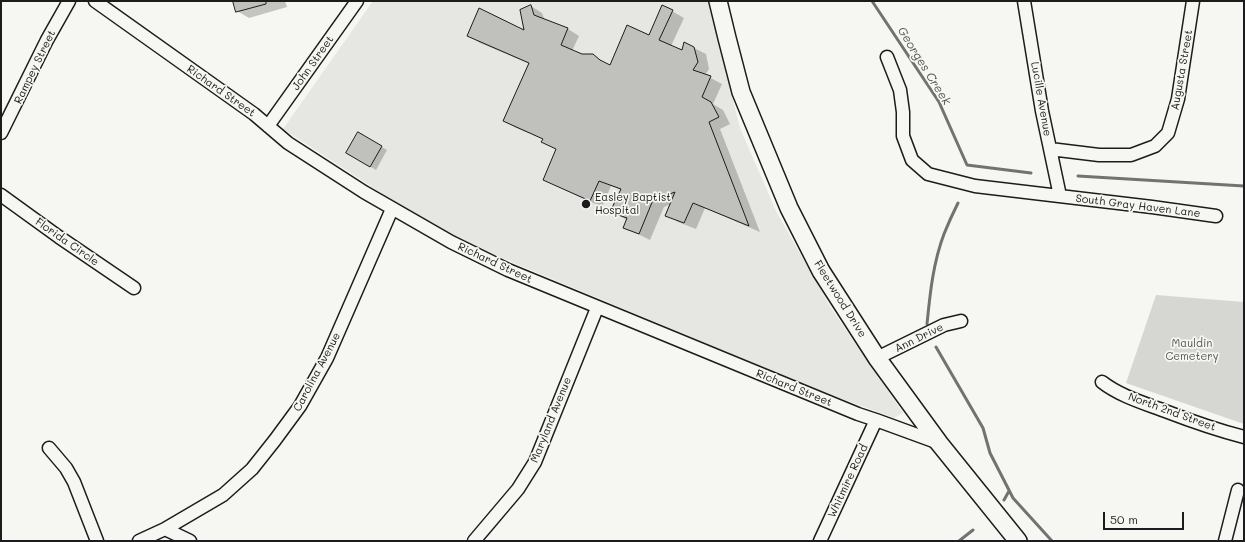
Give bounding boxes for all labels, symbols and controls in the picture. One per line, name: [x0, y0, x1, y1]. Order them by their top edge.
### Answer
water label: Georges Creek: [894, 24, 954, 108]
street label: Rampey Street: [11, 28, 59, 106]
street label: Augusta Street: [1168, 29, 1196, 111]
street label: John Street: [289, 33, 337, 93]
street label: Lucille Avenue: [1028, 61, 1054, 137]
street label: Richard Street: [184, 62, 258, 120]
place label: Easley Baptist Hospital: [595, 191, 671, 217]
street label: South Gray Haven Lane: [1075, 192, 1201, 220]
marker: Easley Baptist Hospital: [580, 198, 592, 210]
street label: Florida Circle: [33, 215, 101, 269]
street label: Richard Street: [456, 240, 534, 286]
street label: Fleetwood Drive: [811, 258, 869, 340]
street label: Ann Drive: [893, 321, 945, 355]
street label: Carolina Avenue: [291, 330, 343, 414]
park label: Mauldin Cemetery: [1165, 337, 1219, 363]
street label: Richard Street: [754, 367, 834, 409]
street label: Maryland Avenue: [528, 375, 574, 465]
street label: North 2nd Street: [1126, 390, 1218, 434]
street label: Whitmire Road: [825, 442, 871, 520]
scale bar: [1105, 504, 1186, 530]
text: 50 m: [1110, 511, 1138, 527]

